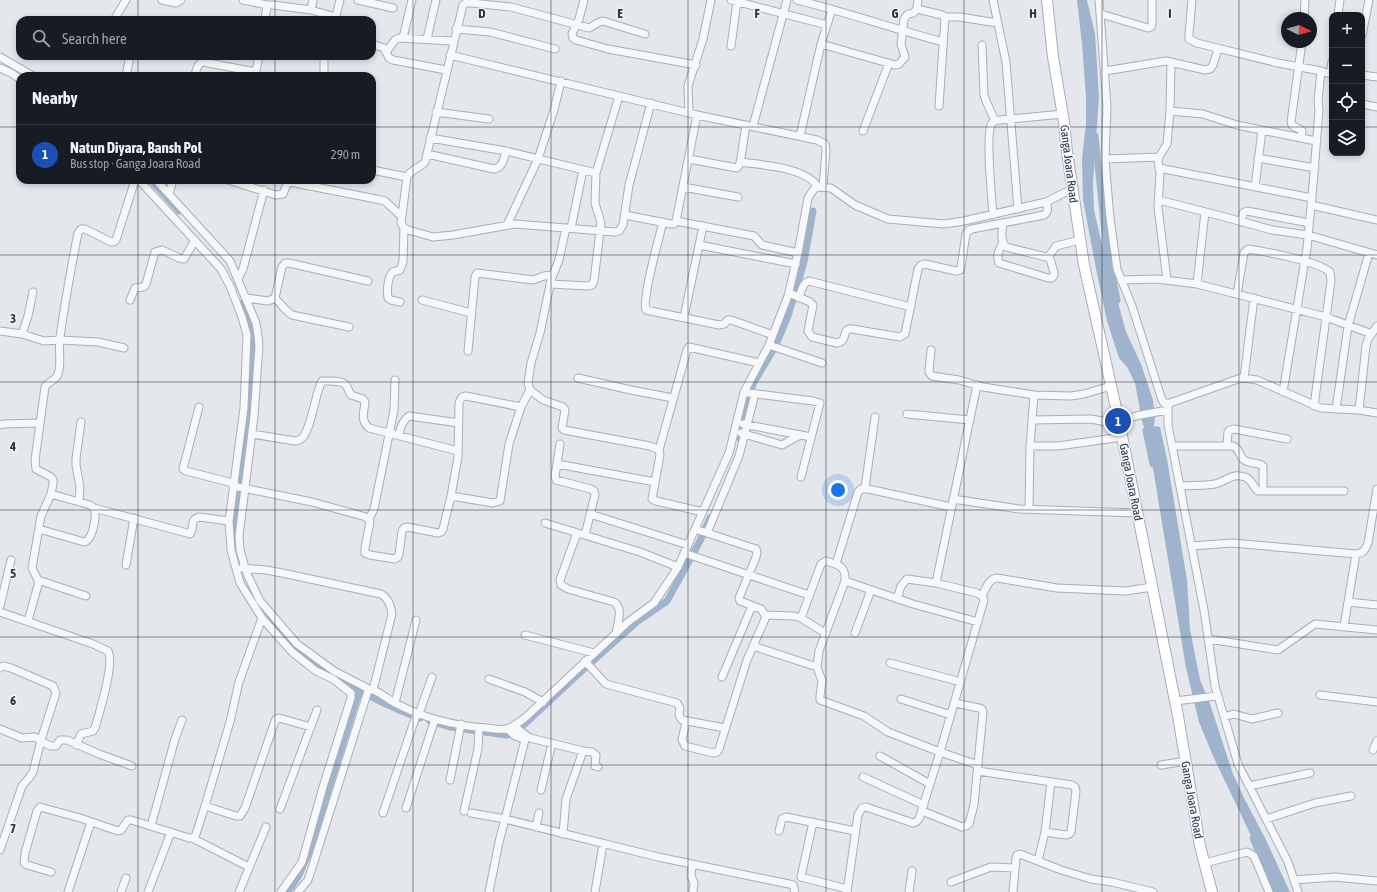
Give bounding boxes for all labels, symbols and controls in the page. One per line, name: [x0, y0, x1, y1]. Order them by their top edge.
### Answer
text: D: [478, 6, 486, 21]
text: E: [617, 6, 623, 21]
text: F: [754, 6, 760, 21]
text: G: [892, 6, 899, 21]
text: H: [1029, 6, 1037, 21]
text: I: [1168, 6, 1172, 21]
north arrow: [1281, 12, 1317, 48]
map controls: [1329, 12, 1365, 156]
button: +: [1329, 12, 1365, 48]
search box: [16, 16, 376, 60]
icon: search: [30, 27, 52, 49]
text: Search here: [62, 30, 127, 47]
button: −: [1329, 48, 1365, 84]
button: locate: [1329, 84, 1365, 120]
text: Nearby: [32, 88, 78, 108]
button: layers: [1329, 120, 1365, 156]
street label: Ganga Joara Road: [1057, 124, 1081, 204]
text: Natun Diyara, Bansh Pol: [70, 139, 202, 156]
text: 1: [42, 147, 48, 162]
text: 290 m: [331, 147, 360, 162]
text: Bus stop · Ganga Joara Road: [70, 156, 201, 171]
text: 3: [10, 311, 16, 326]
pin: 1: [1105, 406, 1131, 436]
text: 4: [9, 439, 16, 454]
street label: Ganga Joara Road: [1117, 442, 1145, 522]
your location: [828, 480, 848, 500]
text: 5: [10, 566, 16, 581]
text: 6: [10, 693, 16, 708]
street label: Ganga Joara Road: [1178, 760, 1206, 840]
text: 7: [10, 821, 16, 836]

